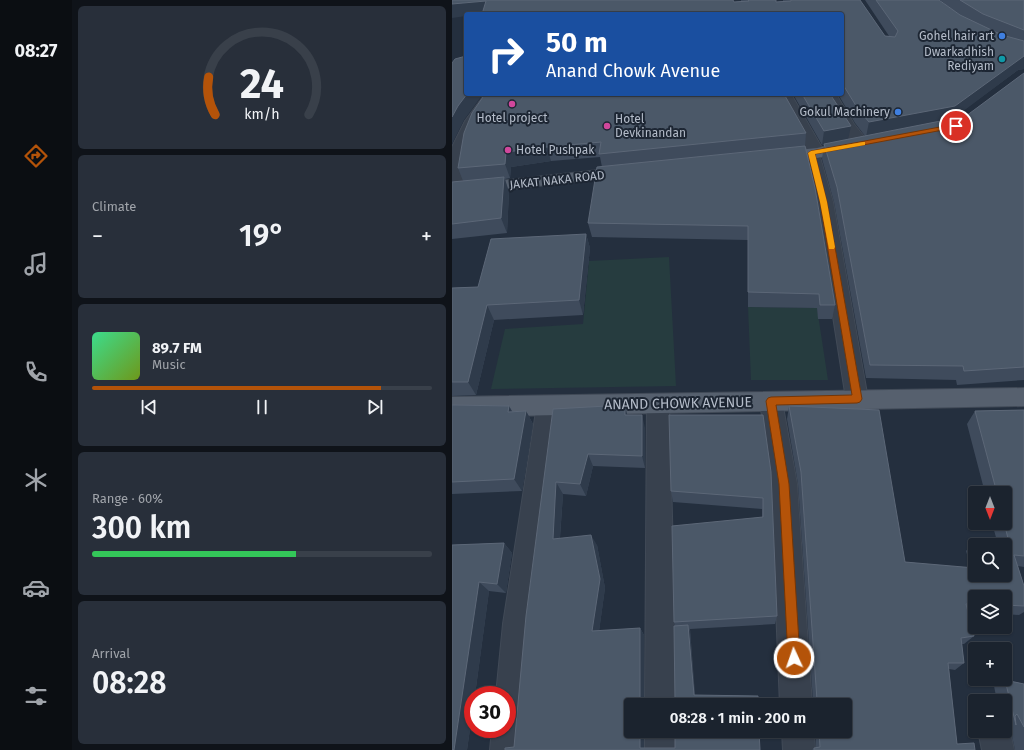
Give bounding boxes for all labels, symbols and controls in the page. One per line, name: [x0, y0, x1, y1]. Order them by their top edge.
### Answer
text: 50 m: [546, 26, 608, 59]
icon: right: [480, 28, 532, 80]
place label: Gohel hair art: [919, 29, 995, 43]
marker: Gohel hair art: [997, 31, 1007, 41]
text: 08:27: [15, 40, 57, 62]
place label: Dwarkadhish Rediyam: [924, 45, 994, 73]
marker: Dwarkadhish Rediyam: [997, 54, 1007, 64]
text: 24: [240, 59, 284, 109]
text: Anand Chowk Avenue: [546, 60, 720, 82]
marker: Hotel project: [507, 99, 517, 109]
place label: Gokul Machinery: [800, 105, 890, 119]
text: km/h: [244, 106, 280, 123]
marker: Gokul Machinery: [893, 107, 903, 117]
pin: [939, 109, 973, 143]
place label: Hotel project: [477, 111, 548, 125]
place label: Hotel Devkinandan: [615, 112, 686, 140]
icon: arrive: [945, 115, 967, 137]
marker: Hotel Devkinandan: [602, 121, 612, 131]
icon: directions: [22, 142, 50, 170]
place label: Hotel Pushpak: [516, 143, 595, 157]
marker: Hotel Pushpak: [503, 145, 513, 155]
street label: JAKAT NAKA ROAD: [509, 168, 605, 192]
text: Climate: [92, 199, 136, 214]
text: 19°: [239, 218, 285, 254]
text: −: [92, 223, 103, 250]
text: +: [421, 223, 432, 250]
icon: music: [22, 250, 50, 278]
text: 89.7 FM: [152, 339, 202, 357]
text: Music: [152, 357, 186, 372]
icon: phone: [22, 358, 50, 386]
street label: ANAND CHOWK AVENUE: [604, 394, 752, 413]
icon: previous: [138, 396, 160, 418]
icon: pause: [251, 396, 273, 418]
icon: next: [364, 396, 386, 418]
icon: climate: [22, 466, 50, 494]
north arrow: [968, 486, 1012, 530]
map controls: [968, 486, 1012, 738]
text: Range · 60%: [92, 491, 163, 506]
text: 300 km: [92, 510, 191, 546]
button: search: [968, 538, 1012, 582]
icon: car: [22, 574, 50, 602]
button: layers: [968, 590, 1012, 634]
position arrow: [773, 637, 815, 679]
button: +: [968, 642, 1012, 686]
text: Arrival: [92, 646, 130, 661]
text: 08:28: [92, 665, 166, 701]
icon: filters: [22, 682, 50, 710]
speed limit sign: 30: [464, 686, 516, 738]
button: −: [968, 694, 1012, 738]
text: 08:28 · 1 min · 200 m: [670, 709, 806, 727]

